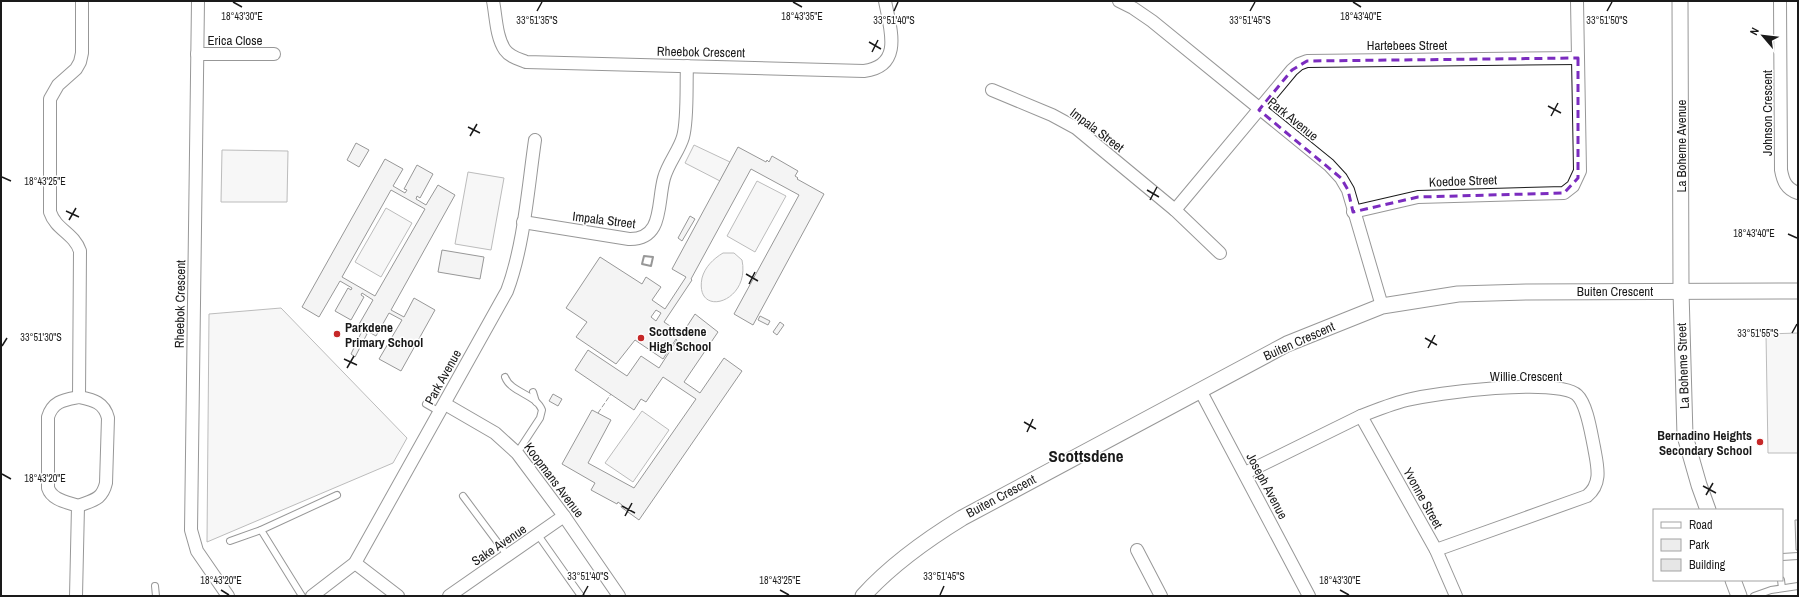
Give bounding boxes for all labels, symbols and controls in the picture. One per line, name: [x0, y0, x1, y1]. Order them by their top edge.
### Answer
text: 18°43'30"E: [221, 10, 263, 23]
text: 18°43'35"E: [781, 10, 823, 23]
text: 18°43'40"E: [1340, 10, 1382, 23]
text: 33°51'35"S: [516, 14, 558, 27]
text: 33°51'40"S: [873, 14, 915, 27]
text: 33°51'45"S: [1229, 14, 1271, 27]
text: 33°51'50"S: [1586, 14, 1628, 27]
north arrow: [1743, 16, 1783, 56]
text: N: [1746, 25, 1762, 37]
street label: Erica Close: [207, 32, 263, 49]
street label: Hartebees Street: [1367, 37, 1447, 54]
street label: Rheebok Crescent: [657, 43, 745, 61]
street label: Johnson Crescent: [1759, 70, 1776, 156]
street label: Park Avenue: [1264, 93, 1322, 145]
street label: La Boheme Avenue: [1673, 99, 1690, 192]
street label: Impala Street: [1067, 104, 1127, 156]
street label: Koedoe Street: [1429, 171, 1497, 191]
text: 18°43'25"E: [24, 175, 66, 188]
street label: Impala Street: [571, 208, 637, 232]
text: 18°43'40"E: [1733, 227, 1775, 240]
street label: Rheebok Crescent: [171, 260, 189, 348]
street label: Buiten Crescent: [1577, 283, 1653, 300]
street label: Buiten Crescent: [1261, 318, 1337, 364]
place label: Parkdene Primary School: [345, 319, 423, 351]
place label: Scottsdene High School: [649, 323, 711, 355]
street label: La Boheme Street: [1673, 323, 1693, 409]
text: 33°51'55"S: [1737, 327, 1779, 340]
marker: Parkdene Primary School: [332, 329, 342, 339]
text: 33°51'30"S: [20, 331, 62, 344]
marker: Scottsdene High School: [636, 333, 646, 343]
street label: Park Avenue: [421, 346, 465, 407]
street label: Willie Crescent: [1490, 368, 1562, 385]
place label: Bernadino Heights Secondary School: [1657, 427, 1752, 459]
marker: Bernadino Heights Secondary School: [1755, 437, 1765, 447]
street label: Koopmans Avenue: [520, 439, 588, 521]
district label: Scottsdene: [1048, 444, 1124, 467]
street label: Joseph Avenue: [1242, 450, 1292, 522]
street label: Yvonne Street: [1399, 465, 1447, 531]
street label: Buiten Crescent: [963, 471, 1039, 521]
text: 18°43'20"E: [24, 472, 66, 485]
legend: [1653, 509, 1783, 581]
text: Road: [1689, 517, 1713, 533]
street label: Sake Avenue: [468, 520, 530, 570]
text: Park: [1689, 537, 1709, 553]
text: Building: [1689, 557, 1726, 573]
text: 33°51'40"S: [567, 570, 609, 583]
text: 33°51'45"S: [923, 570, 965, 583]
text: 18°43'20"E: [200, 574, 242, 587]
text: 18°43'25"E: [759, 574, 801, 587]
text: 18°43'30"E: [1319, 574, 1361, 587]

